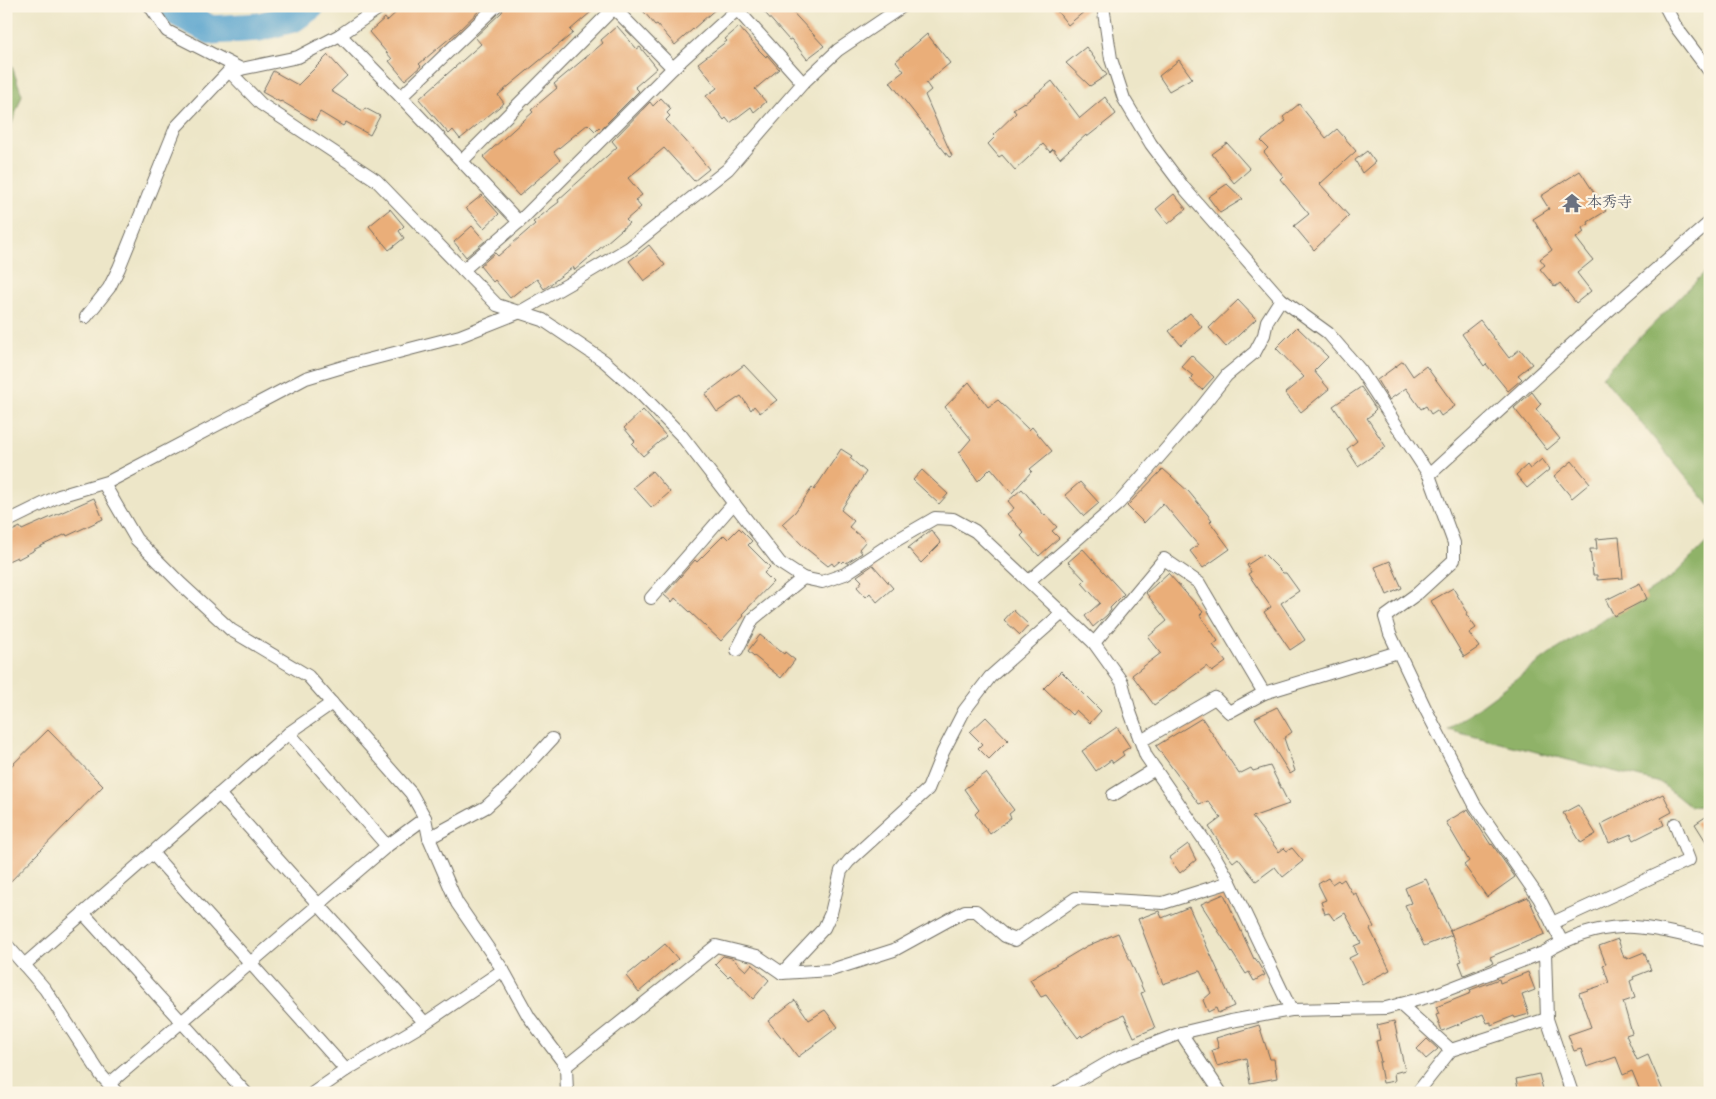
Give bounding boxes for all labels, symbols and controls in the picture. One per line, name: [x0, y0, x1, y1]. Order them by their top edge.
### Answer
temple icon: 本秀寺: [1561, 192, 1583, 214]
place label: 本秀寺: [1587, 193, 1632, 214]

